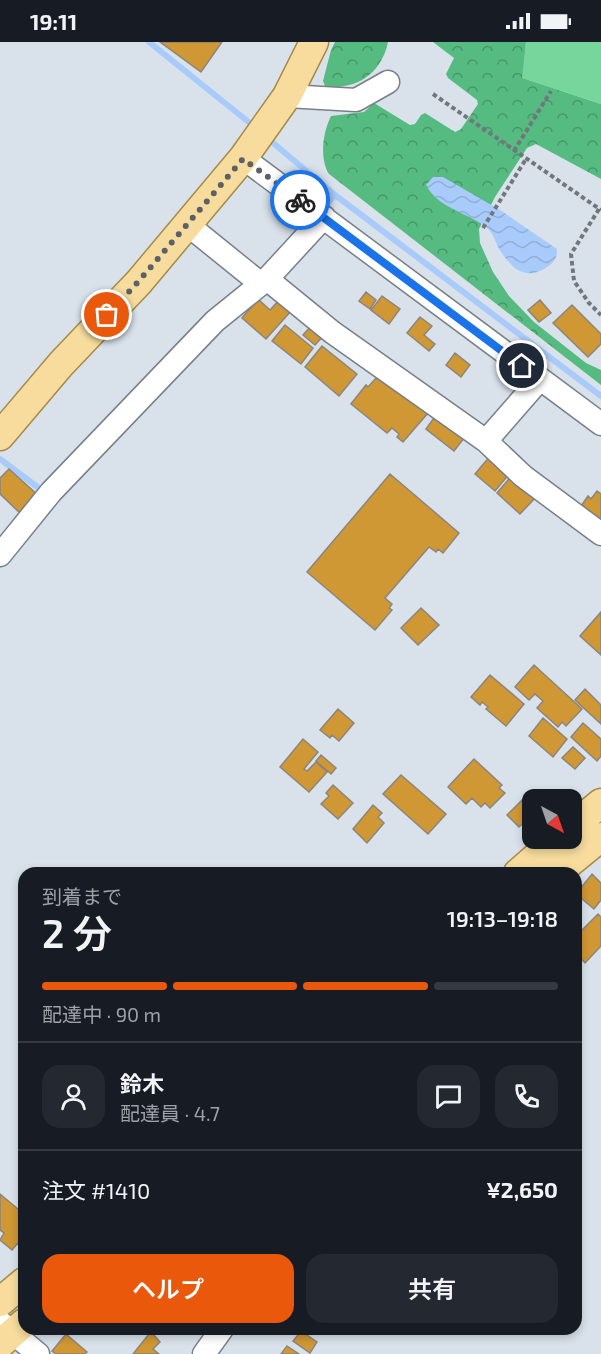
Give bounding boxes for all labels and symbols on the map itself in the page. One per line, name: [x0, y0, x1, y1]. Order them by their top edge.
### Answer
courier: [270, 170, 330, 230]
pin: [81, 289, 132, 340]
pin: [496, 340, 547, 391]
north arrow: [522, 789, 582, 849]

